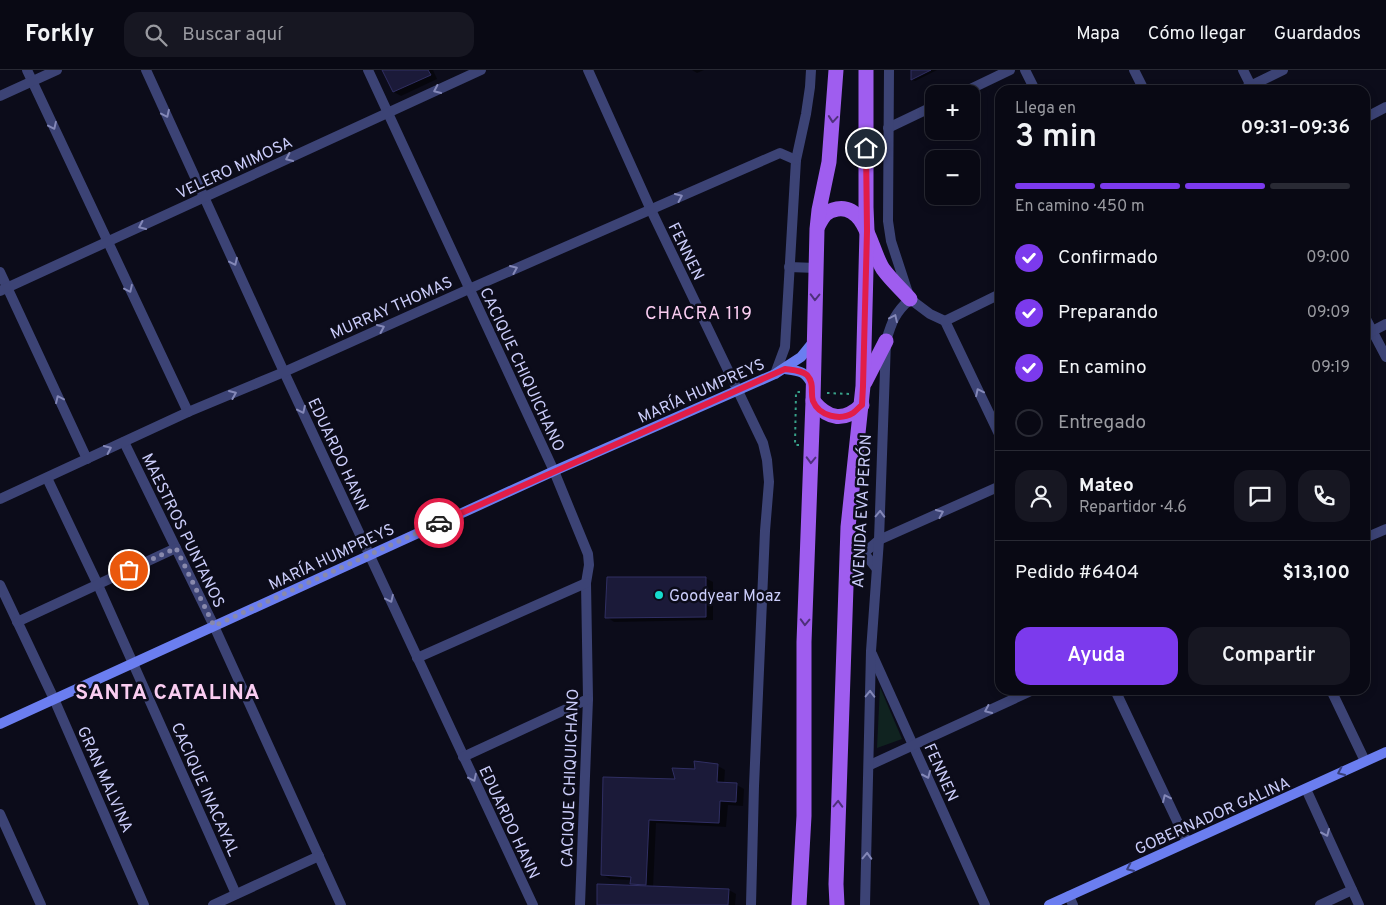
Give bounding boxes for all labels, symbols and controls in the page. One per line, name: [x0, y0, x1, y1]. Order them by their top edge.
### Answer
search box: [124, 12, 474, 57]
text: Forkly: [25, 20, 94, 50]
icon: search: [142, 21, 170, 49]
text: Buscar aquí: [182, 23, 282, 47]
text: Mapa: [1076, 23, 1120, 46]
text: Cómo llegar: [1148, 23, 1246, 46]
text: Guardados: [1274, 23, 1361, 46]
one-way arrow: [433, 84, 442, 95]
map controls: [925, 85, 980, 205]
button: +: [925, 85, 980, 140]
text: Llega en: [1015, 99, 1076, 119]
one-way arrow: [160, 109, 170, 118]
one-way arrow: [827, 115, 838, 123]
text: 09:31–09:36: [1241, 116, 1350, 140]
text: 3 min: [1015, 118, 1097, 158]
one-way arrow: [46, 120, 56, 129]
pin: [845, 127, 887, 169]
street label: VELERO MIMOSA: [174, 133, 296, 204]
icon: home: [852, 134, 880, 162]
button: −: [925, 150, 980, 205]
one-way arrow: [285, 152, 294, 163]
one-way arrow: [674, 193, 683, 204]
text: En camino · 450 m: [1015, 197, 1144, 217]
one-way arrow: [138, 220, 147, 230]
street label: FENNEN: [663, 220, 708, 284]
icon: check: [1015, 244, 1043, 272]
text: Confirmado: [1058, 246, 1158, 270]
text: 09:00: [1306, 248, 1350, 268]
one-way arrow: [227, 257, 238, 266]
one-way arrow: [509, 265, 518, 276]
street label: MURRAY THOMAS: [328, 273, 456, 345]
one-way arrow: [123, 284, 133, 293]
street label: CACIQUE CHIQUICHANO: [474, 285, 568, 455]
one-way arrow: [810, 294, 820, 301]
icon: check: [1015, 299, 1043, 327]
text: Preparando: [1058, 301, 1158, 325]
district label: CHACRA 119: [645, 303, 753, 326]
text: 09:09: [1307, 303, 1350, 323]
one-way arrow: [888, 314, 899, 323]
one-way arrow: [376, 324, 385, 335]
street label: MARÍA HUMPREYS: [635, 353, 768, 429]
icon: check: [1015, 354, 1043, 382]
text: En camino: [1058, 356, 1147, 380]
text: 09:19: [1311, 358, 1350, 378]
one-way arrow: [975, 388, 985, 397]
one-way arrow: [228, 389, 237, 400]
one-way arrow: [55, 395, 66, 404]
street label: EDUARDO HANN: [302, 395, 372, 515]
one-way arrow: [296, 405, 306, 414]
text: Entregado: [1058, 411, 1146, 435]
street label: AVENIDA EVA PERÓN: [847, 433, 877, 589]
one-way arrow: [103, 445, 112, 456]
street label: MAESTROS PUNTANOS: [136, 450, 228, 611]
one-way arrow: [806, 456, 816, 464]
button: person: [1015, 470, 1067, 522]
button: chat: [1234, 470, 1286, 522]
button: phone: [1298, 470, 1350, 522]
text: Mateo: [1079, 474, 1134, 498]
courier: [414, 498, 464, 548]
text: Repartidor · 4.6: [1079, 498, 1187, 518]
one-way arrow: [935, 508, 944, 519]
icon: car: [425, 509, 453, 537]
one-way arrow: [875, 510, 886, 518]
street label: MARÍA HUMPREYS: [265, 518, 398, 596]
pin: [108, 549, 150, 591]
icon: bag: [115, 556, 143, 584]
text: Pedido #6404: [1015, 561, 1139, 585]
text: $13,100: [1283, 561, 1350, 585]
place label: Goodyear Moaz: [669, 587, 781, 607]
marker: Goodyear Moaz: [653, 589, 665, 601]
one-way arrow: [384, 594, 395, 603]
one-way arrow: [799, 618, 810, 626]
button: Ayuda: [1015, 627, 1178, 685]
button: Compartir: [1188, 627, 1350, 685]
district label: SANTA CATALINA: [75, 680, 261, 707]
street label: CACIQUE CHIQUICHANO: [558, 688, 584, 868]
one-way arrow: [865, 690, 875, 698]
one-way arrow: [984, 704, 993, 715]
street label: CACIQUE INACAYAL: [166, 720, 243, 860]
street label: GRAN MALVINA: [72, 724, 137, 836]
street label: FENNEN: [918, 741, 962, 805]
street label: EDUARDO HANN: [473, 763, 543, 883]
one-way arrow: [1338, 766, 1347, 776]
one-way arrow: [920, 770, 931, 779]
one-way arrow: [467, 773, 478, 782]
street label: GOBERNADOR GALINA: [1132, 773, 1294, 860]
one-way arrow: [1162, 794, 1173, 803]
one-way arrow: [833, 800, 843, 808]
one-way arrow: [1319, 828, 1330, 837]
one-way arrow: [862, 852, 872, 860]
one-way arrow: [1126, 862, 1135, 873]

